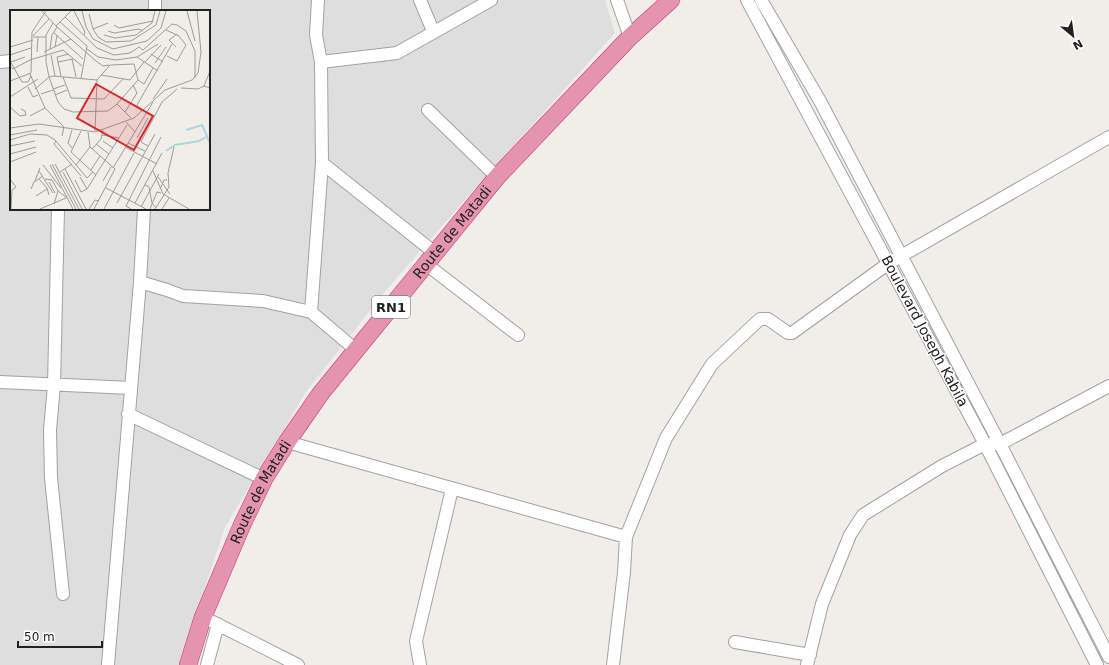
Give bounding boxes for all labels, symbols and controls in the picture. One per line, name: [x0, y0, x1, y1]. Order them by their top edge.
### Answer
inset map: [10, 10, 210, 210]
north arrow: [1053, 16, 1093, 56]
text: N: [1070, 36, 1085, 52]
street label: Route de Matadi: [410, 183, 495, 282]
street label: Boulevard Joseph Kabila: [878, 253, 972, 409]
road number: RN1: [372, 296, 410, 318]
street label: Route de Matadi: [227, 437, 294, 546]
scale bar: [18, 623, 102, 649]
text: 50 m: [24, 630, 55, 644]

